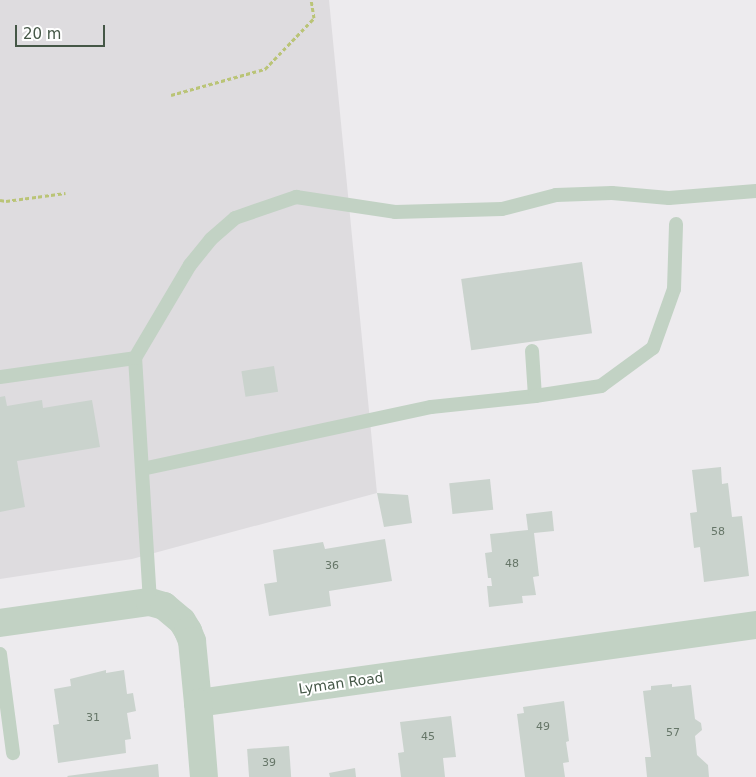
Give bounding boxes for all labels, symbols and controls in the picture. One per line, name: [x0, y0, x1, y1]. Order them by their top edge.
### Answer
scale bar: [18, 15, 108, 47]
text: 20 m: [23, 25, 61, 43]
house number: 58: [711, 525, 725, 539]
house number: 48: [505, 557, 519, 571]
house number: 36: [325, 559, 339, 573]
street label: Lyman Road: [298, 669, 384, 697]
house number: 31: [86, 711, 100, 725]
house number: 49: [536, 720, 550, 734]
house number: 57: [666, 726, 680, 740]
house number: 45: [421, 730, 435, 744]
house number: 39: [262, 756, 276, 770]

